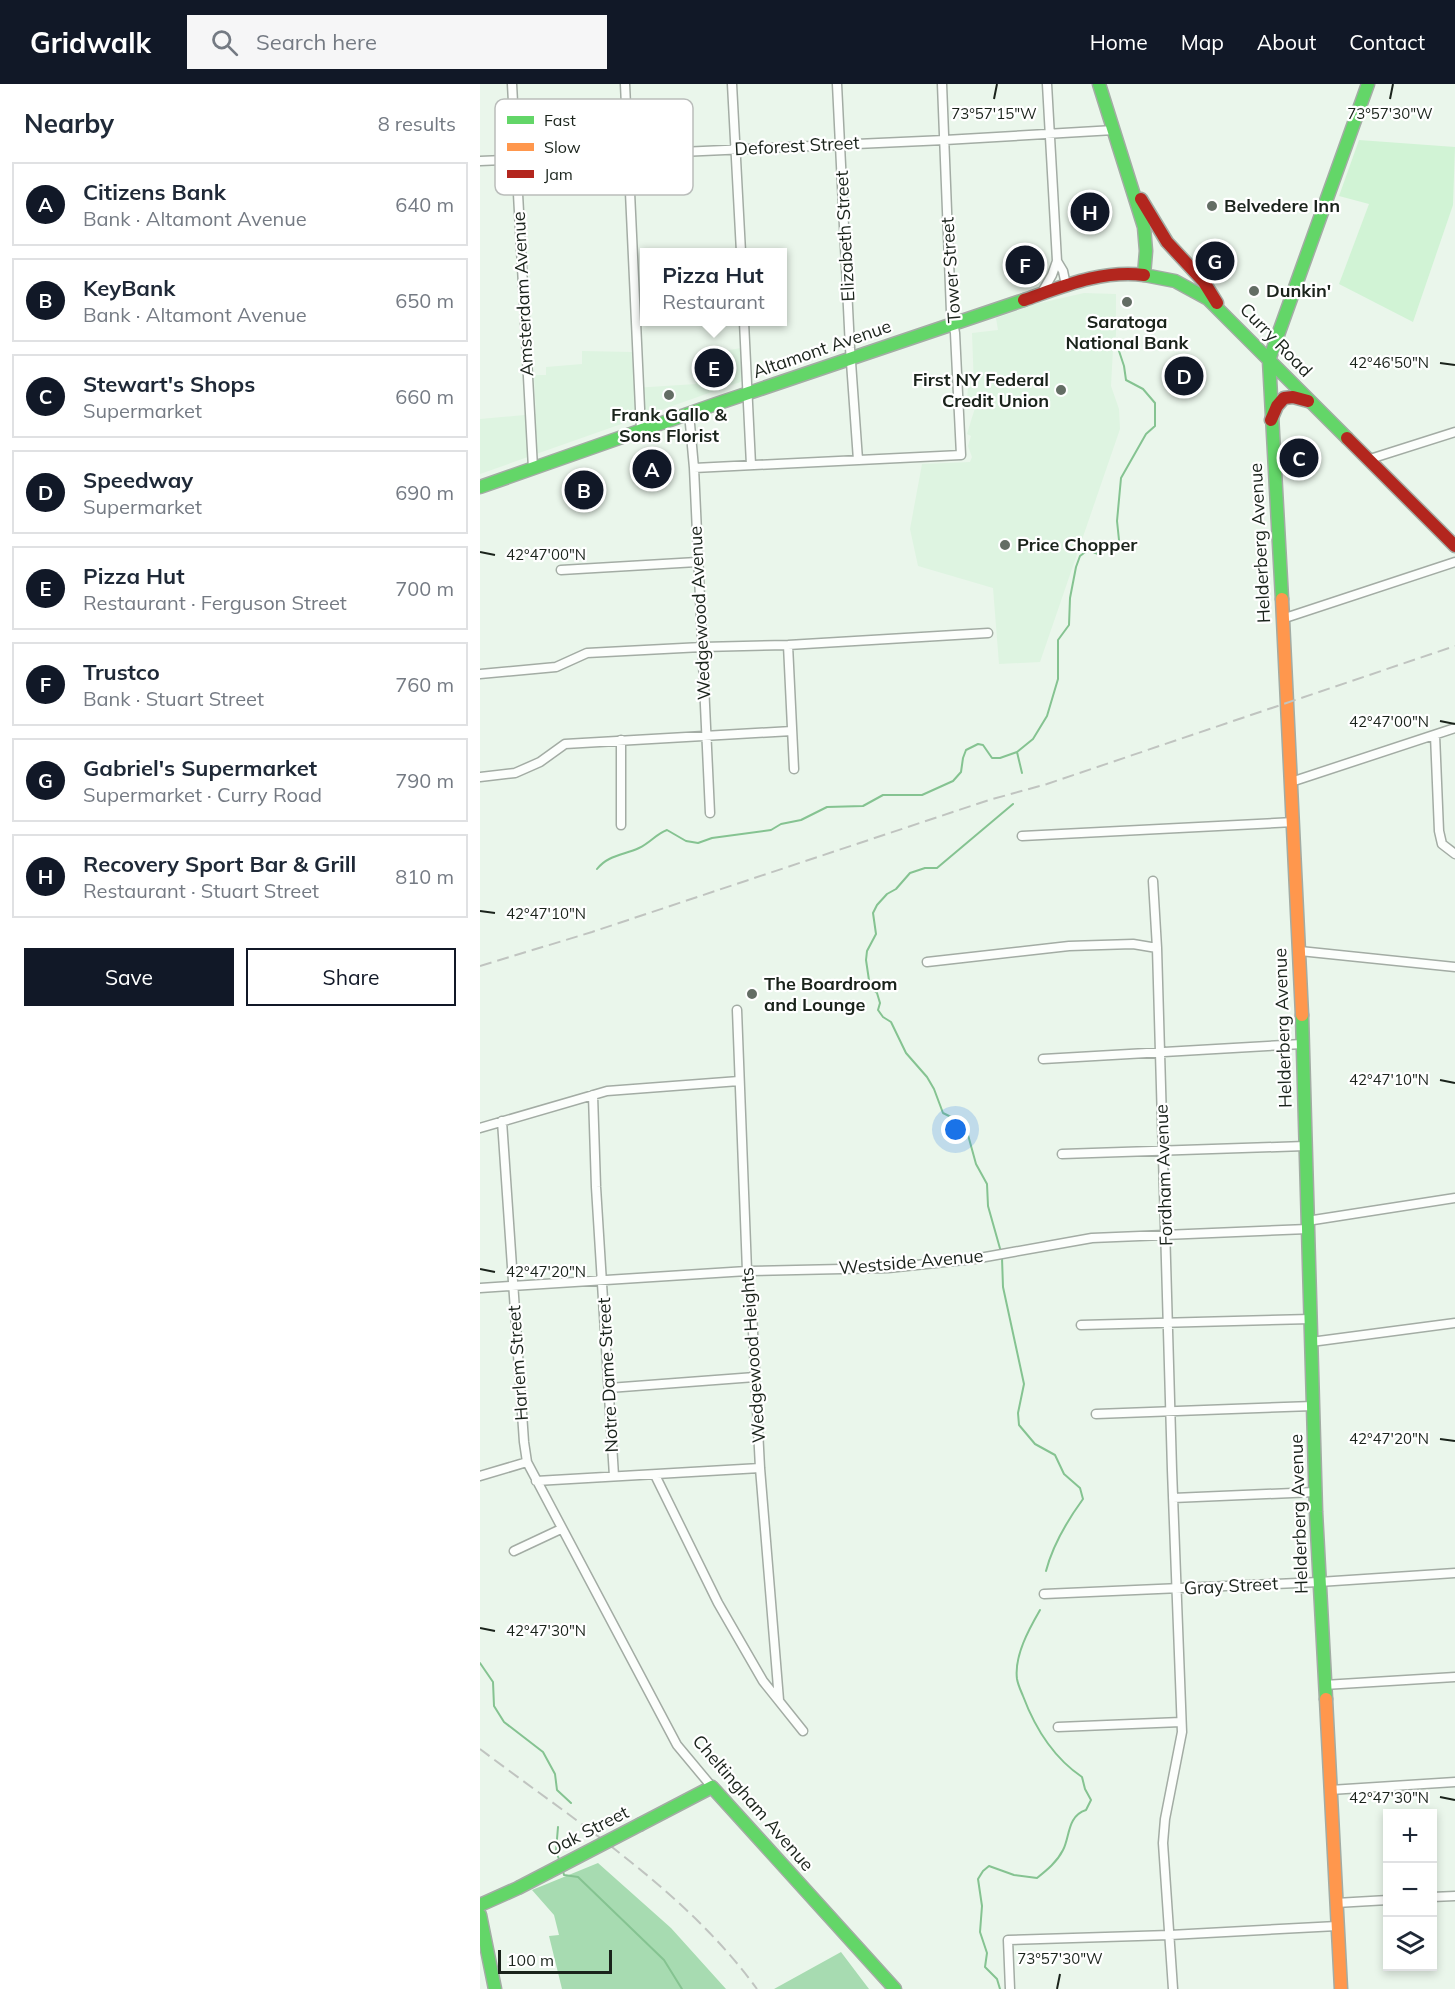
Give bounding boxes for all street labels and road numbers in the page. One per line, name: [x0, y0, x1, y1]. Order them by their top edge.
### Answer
street label: Deforest Street: [734, 131, 860, 160]
street label: Elizabeth Street: [830, 170, 859, 302]
street label: Amsterdam Avenue: [507, 211, 538, 377]
street label: Tower Street: [935, 216, 966, 324]
street label: Curry Road: [1235, 298, 1317, 382]
street label: Altamont Avenue: [750, 314, 894, 383]
street label: Helderberg Avenue: [1244, 462, 1275, 624]
street label: Wedgewood Avenue: [683, 525, 716, 701]
street label: Helderberg Avenue: [1268, 948, 1297, 1108]
street label: Fordham Avenue: [1150, 1104, 1177, 1246]
street label: Westside Avenue: [838, 1244, 984, 1279]
street label: Wedgewood Heights: [735, 1266, 770, 1444]
street label: Notre Dame Street: [592, 1297, 623, 1453]
street label: Harlem Street: [502, 1305, 533, 1421]
street label: Helderberg Avenue: [1284, 1434, 1313, 1594]
street label: Gray Street: [1183, 1572, 1279, 1599]
street label: Cheltingham Avenue: [688, 1730, 819, 1876]
street label: Oak Street: [543, 1800, 632, 1861]

